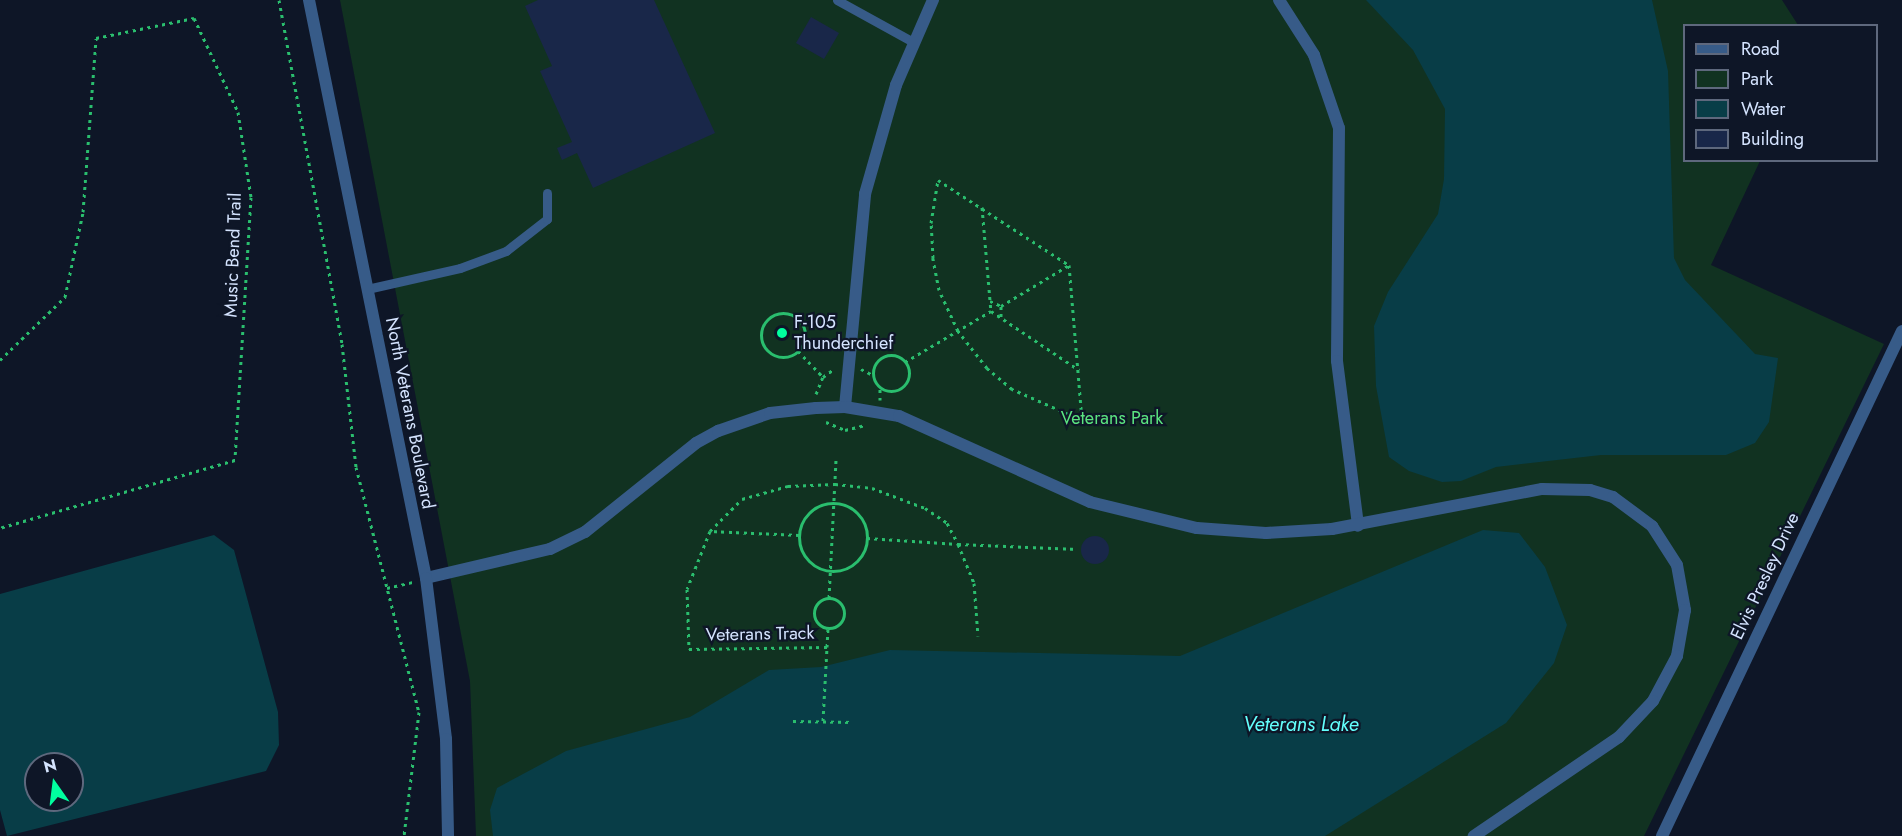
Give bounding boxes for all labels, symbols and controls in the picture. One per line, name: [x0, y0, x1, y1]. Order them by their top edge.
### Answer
legend: [1683, 24, 1878, 162]
text: Road: [1741, 36, 1780, 62]
text: Park: [1741, 66, 1773, 92]
text: Water: [1741, 96, 1785, 122]
text: Building: [1741, 126, 1804, 152]
street label: Music Bend Trail: [220, 192, 246, 318]
place label: F-105 Thunderchief: [794, 312, 893, 354]
street label: North Veterans Boulevard: [381, 315, 439, 511]
marker: F-105 Thunderchief: [775, 326, 789, 340]
park label: Veterans Park: [1061, 407, 1163, 429]
street label: Elvis Presley Drive: [1726, 509, 1804, 643]
street label: Veterans Track: [706, 622, 814, 646]
water label: Veterans Lake: [1243, 712, 1359, 736]
north arrow: [24, 752, 84, 812]
text: N: [41, 753, 59, 779]

